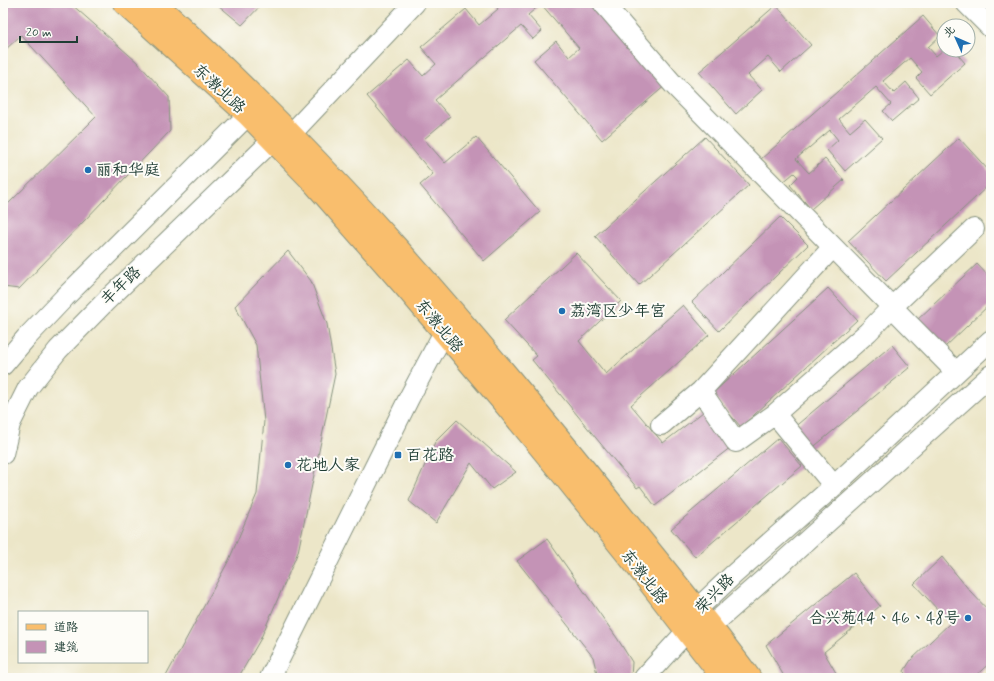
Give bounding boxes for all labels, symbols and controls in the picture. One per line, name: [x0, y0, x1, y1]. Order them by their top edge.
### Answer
scale bar: [20, 18, 77, 44]
north arrow: [936, 18, 976, 58]
text: 北: [941, 23, 958, 40]
text: 20 m: [26, 25, 52, 41]
street label: 东漖北路: [188, 59, 250, 119]
place label: 丽和华庭: [96, 160, 160, 181]
marker: 丽和华庭: [83, 165, 93, 175]
street label: 丰年路: [96, 262, 146, 310]
street label: 东漖北路: [410, 295, 468, 357]
place label: 荔湾区少年宫: [570, 301, 666, 322]
marker: 荔湾区少年宫: [557, 306, 567, 316]
place label: 百花路: [406, 445, 454, 466]
marker: 百花路: [393, 450, 403, 460]
place label: 花地人家: [296, 455, 360, 476]
marker: 花地人家: [283, 460, 293, 470]
street label: 东漖北路: [616, 545, 672, 609]
street label: 荣兴路: [691, 569, 739, 619]
place label: 合兴苑44、46、48号: [809, 608, 960, 629]
legend: [18, 611, 148, 663]
marker: 合兴苑44、46、48号: [963, 613, 973, 623]
text: 道路: [54, 620, 78, 636]
text: 建筑: [54, 640, 78, 656]

